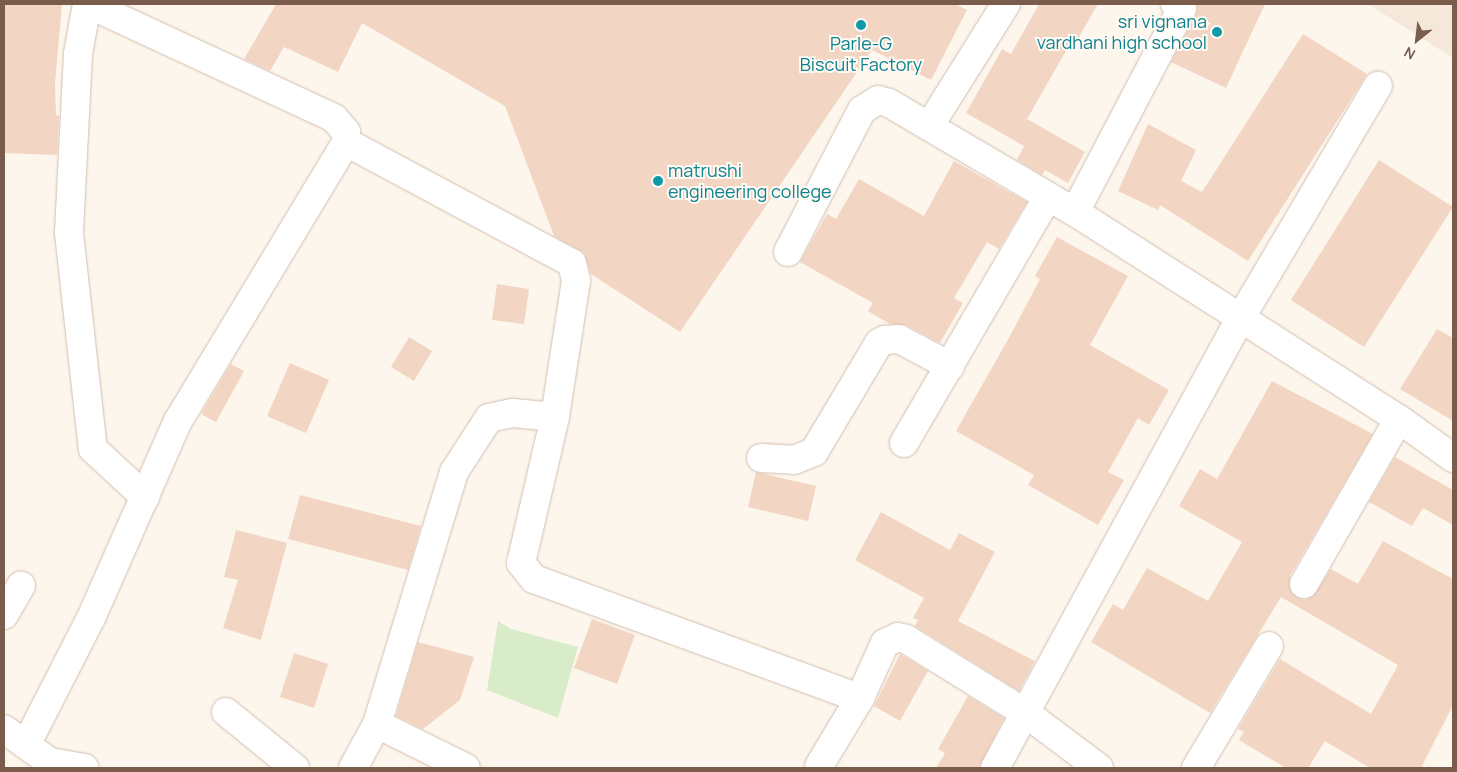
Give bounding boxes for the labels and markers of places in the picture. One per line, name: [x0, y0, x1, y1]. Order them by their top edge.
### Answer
place label: sri vignana vardhani high school: [1037, 11, 1207, 54]
marker: Parle-G Biscuit Factory: [855, 19, 867, 31]
marker: sri vignana vardhani high school: [1211, 26, 1223, 38]
place label: Parle-G Biscuit Factory: [800, 33, 922, 76]
place label: matrushi engineering college: [668, 160, 832, 202]
marker: matrushi engineering college: [652, 175, 664, 187]

